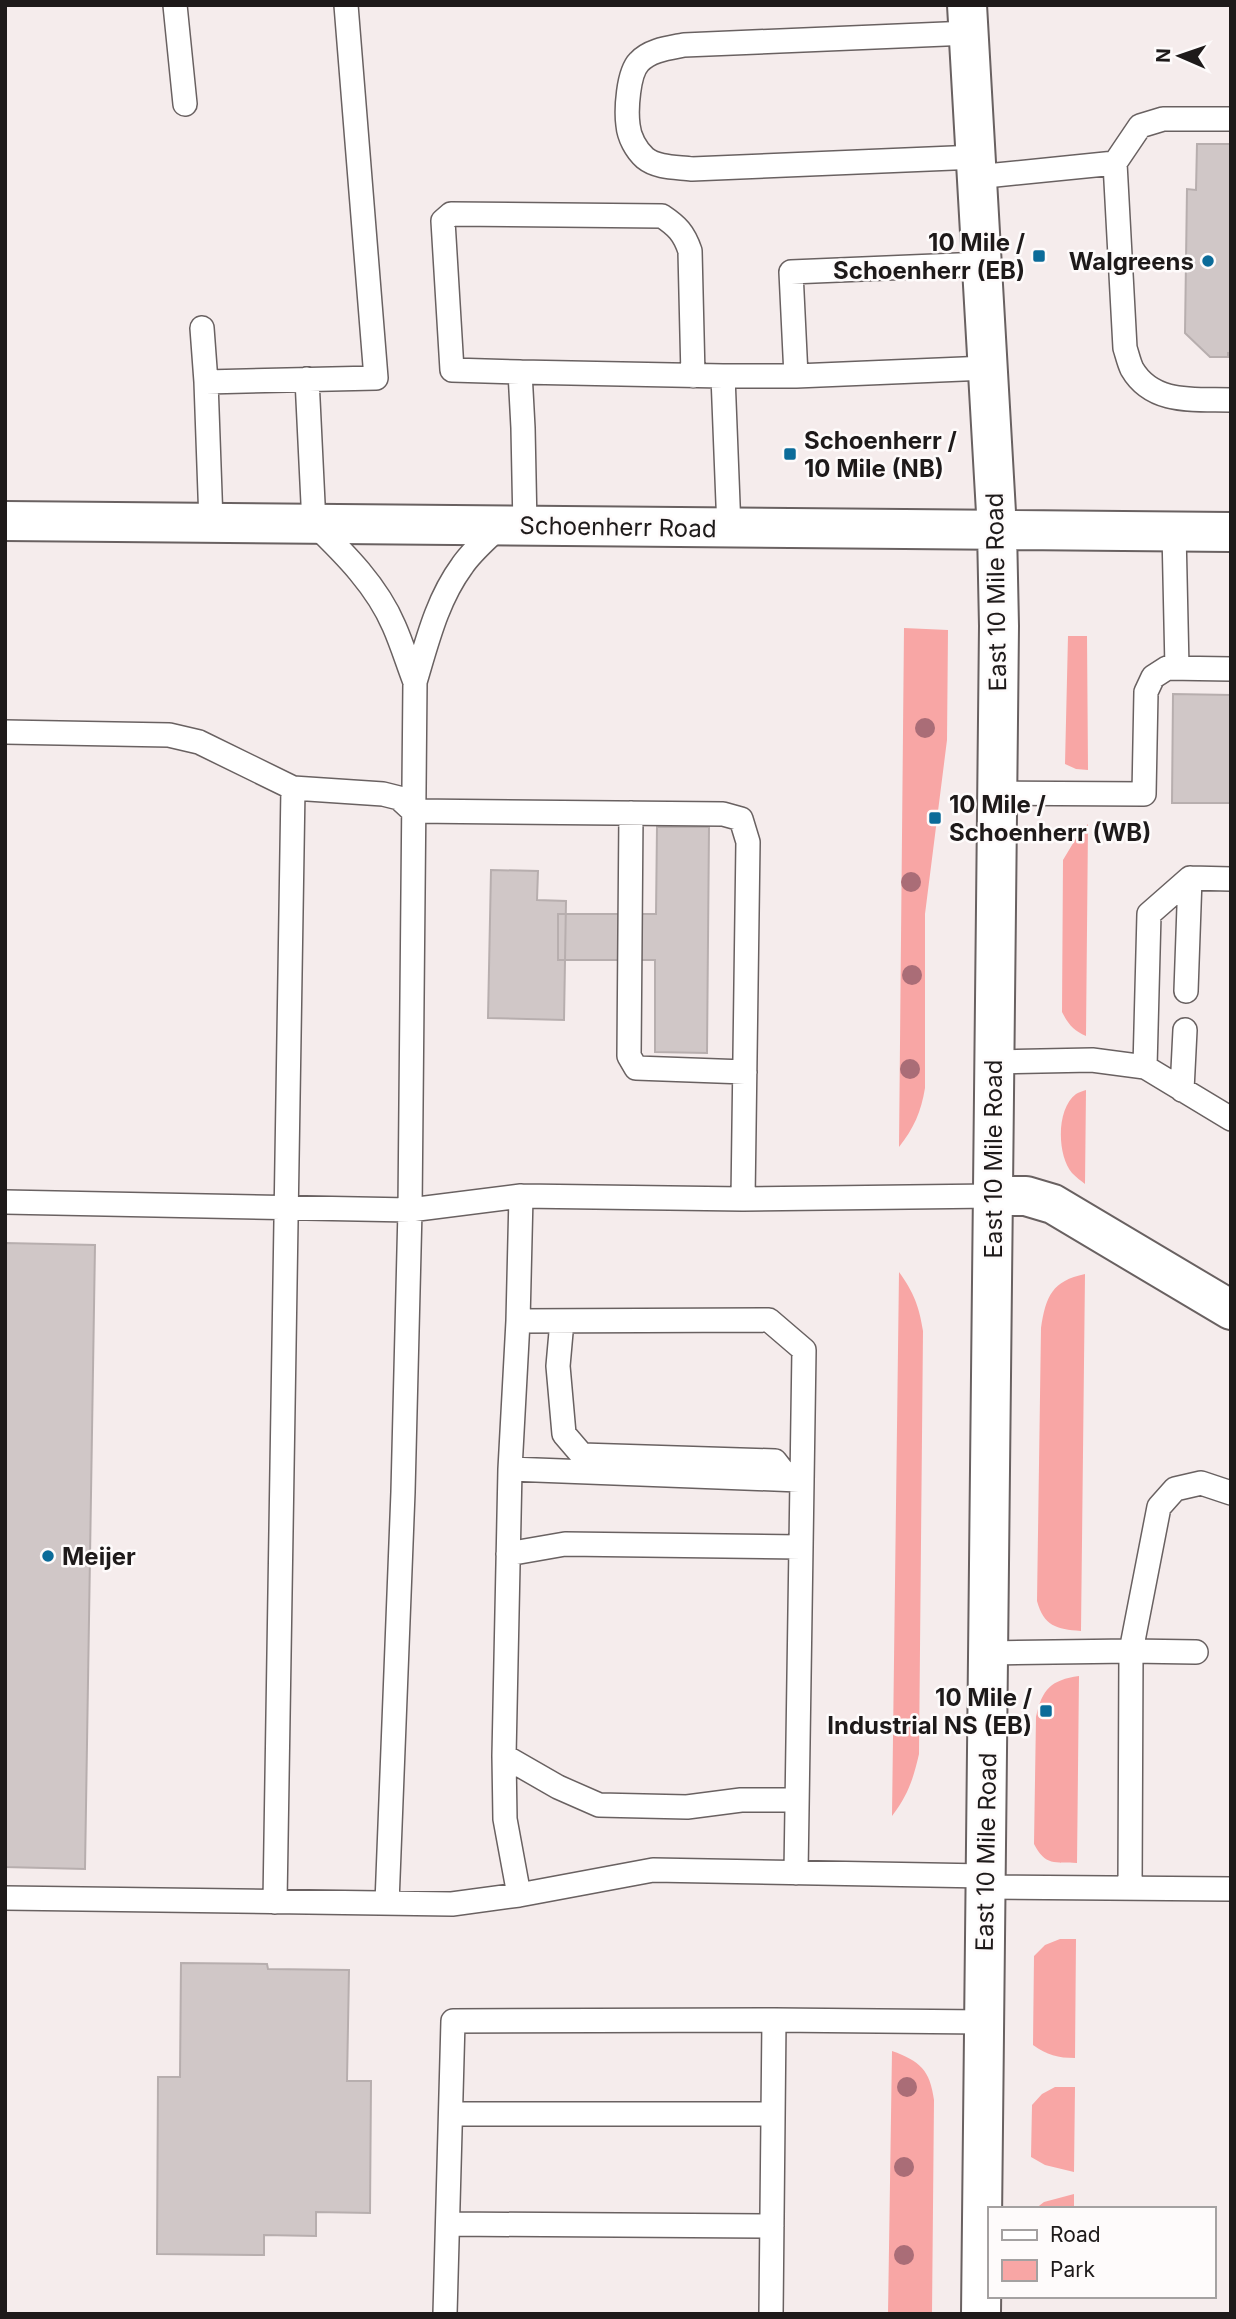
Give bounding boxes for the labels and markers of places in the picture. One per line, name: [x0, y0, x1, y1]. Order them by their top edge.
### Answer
place label: 10 Mile / Schoenherr (EB): [833, 228, 1025, 285]
place label: Walgreens: [1069, 247, 1194, 276]
marker: 10 Mile / Schoenherr (EB): [1031, 248, 1047, 264]
marker: Walgreens: [1200, 253, 1216, 269]
place label: Schoenherr / 10 Mile (NB): [804, 426, 957, 483]
marker: Schoenherr / 10 Mile (NB): [782, 446, 798, 462]
place label: 10 Mile / Schoenherr (WB): [949, 790, 1151, 847]
marker: 10 Mile / Schoenherr (WB): [927, 810, 943, 826]
place label: Meijer: [62, 1542, 136, 1571]
marker: Meijer: [40, 1548, 56, 1564]
place label: 10 Mile / Industrial NS (EB): [827, 1683, 1032, 1740]
marker: 10 Mile / Industrial NS (EB): [1038, 1703, 1054, 1719]

